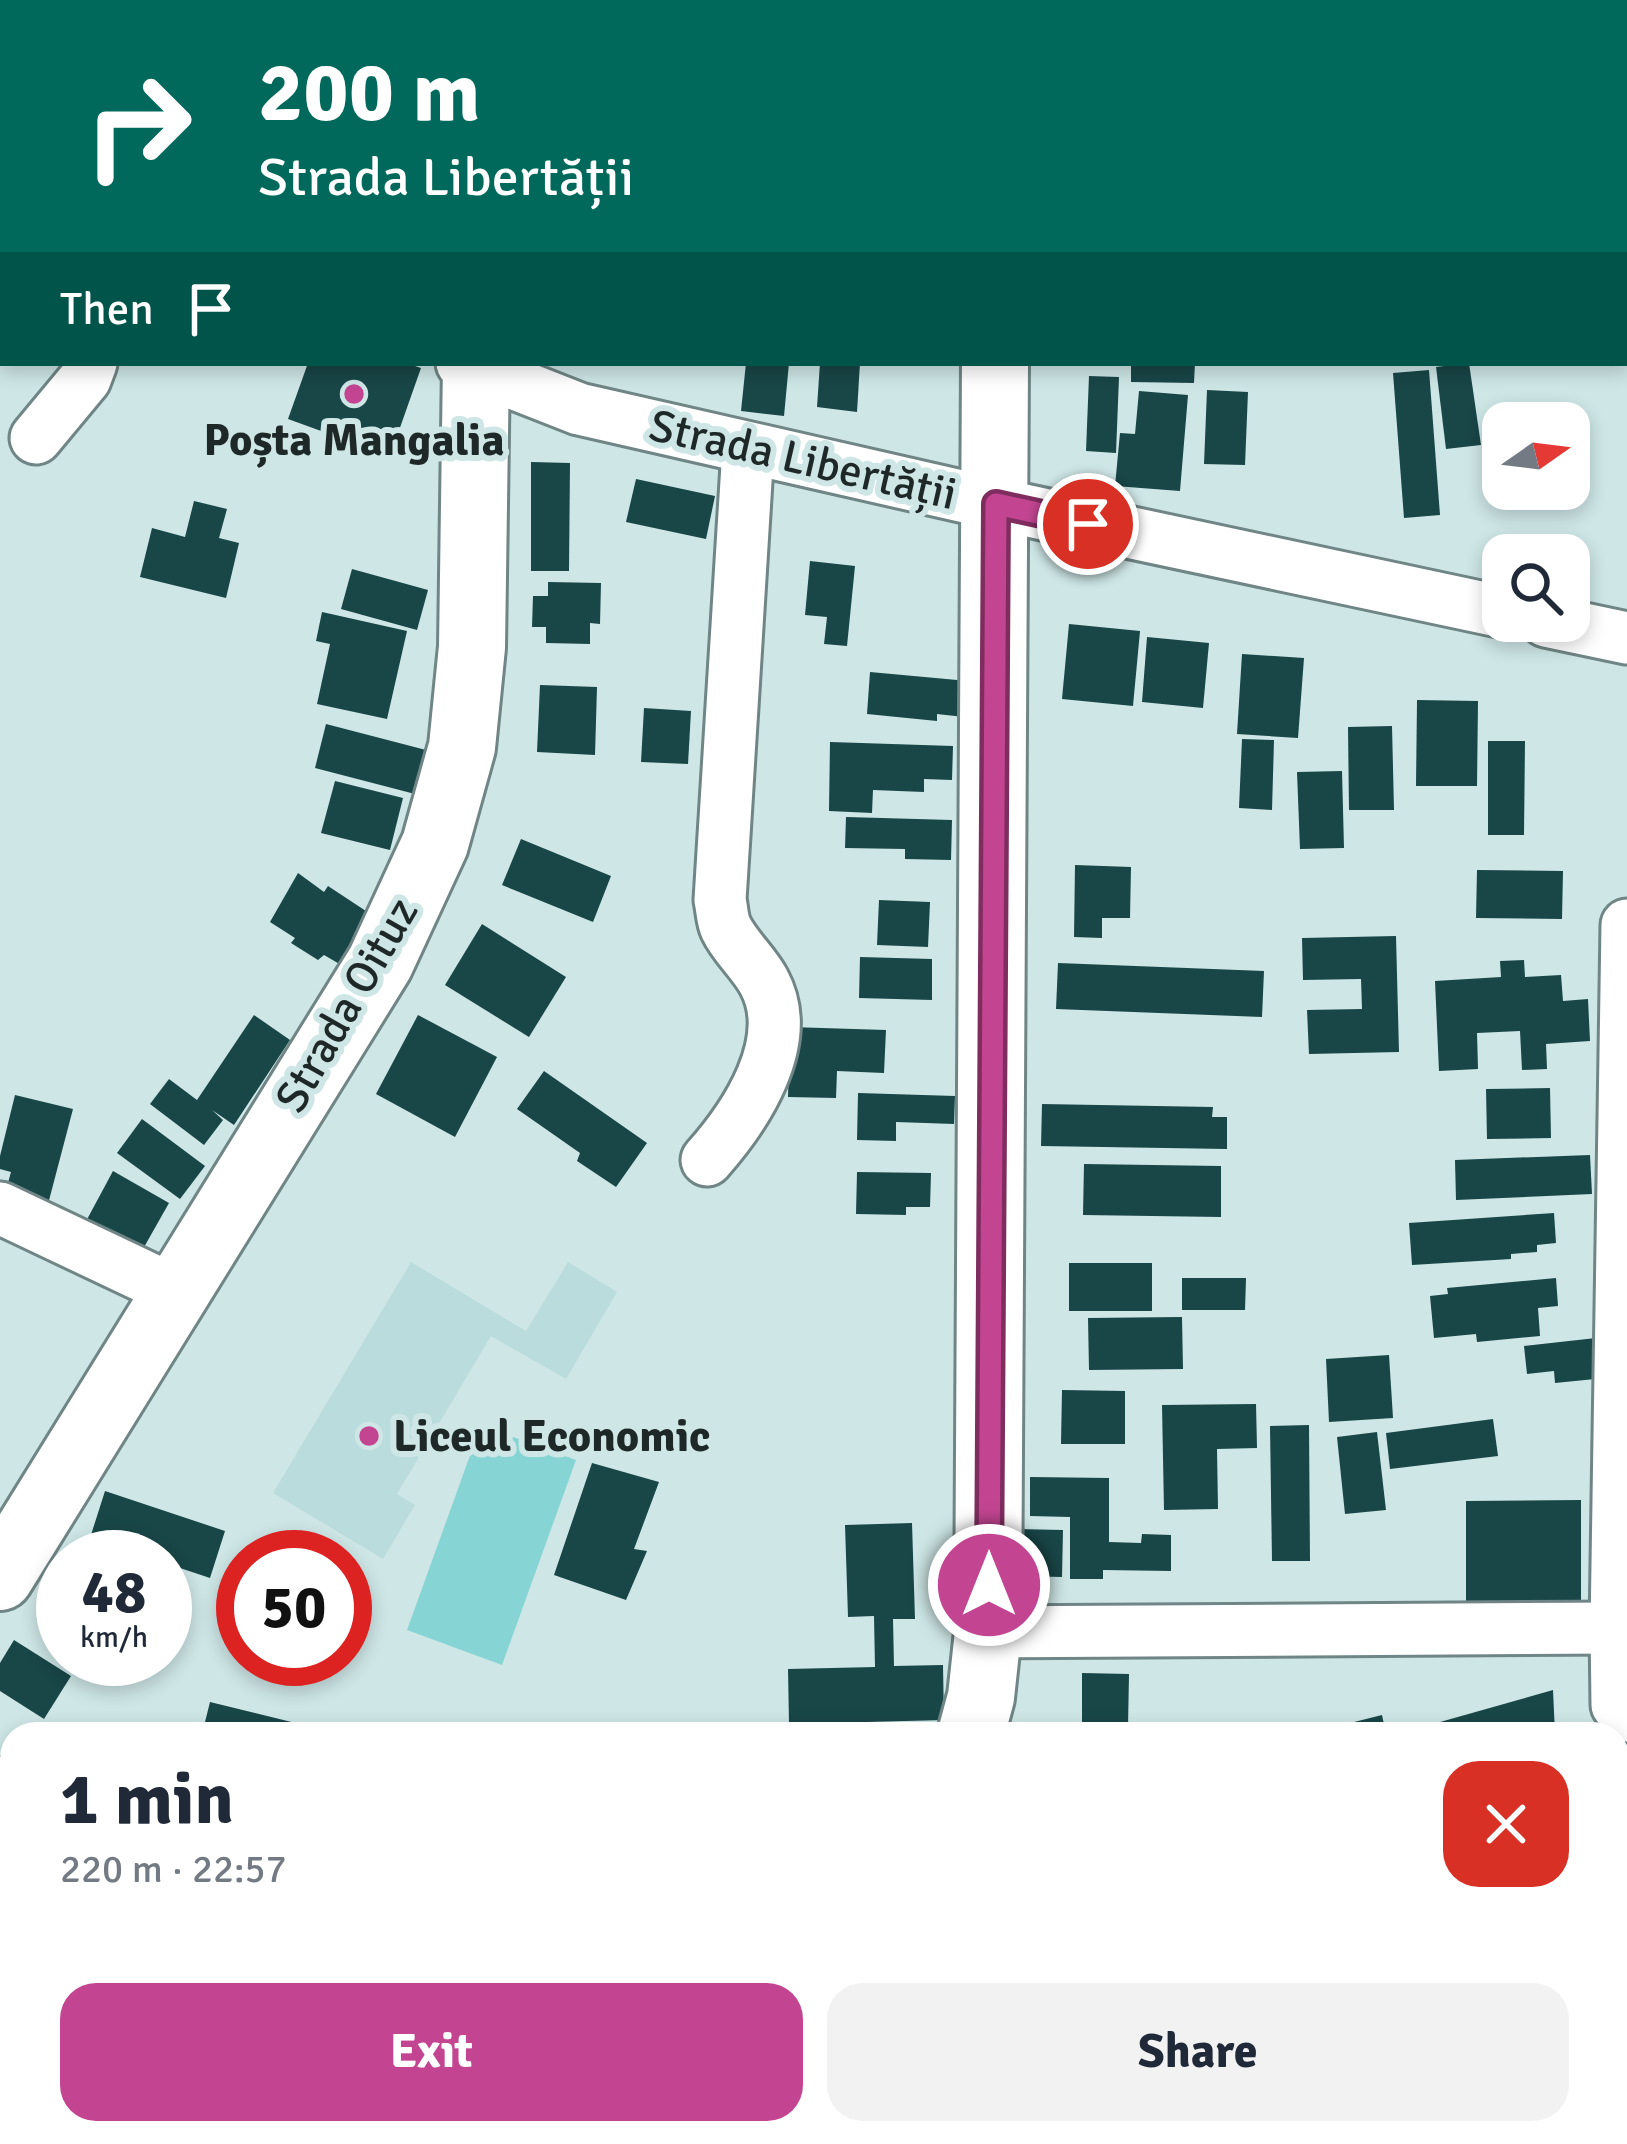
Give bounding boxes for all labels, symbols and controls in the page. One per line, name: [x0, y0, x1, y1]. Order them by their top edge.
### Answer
text: 200 m: [258, 41, 480, 145]
icon: right: [60, 48, 216, 204]
text: Strada Libertății: [258, 144, 634, 211]
icon: arrive: [178, 276, 244, 342]
text: Then: [60, 282, 154, 337]
marker: Poșta Mangalia: [341, 381, 367, 407]
street label: Strada Libertății: [644, 398, 962, 522]
north arrow: [1482, 402, 1590, 510]
map controls: [1482, 402, 1590, 642]
place label: Poșta Mangalia: [203, 413, 505, 468]
pin: [1037, 473, 1139, 575]
icon: arrive: [1055, 491, 1121, 557]
button: search: [1482, 534, 1590, 642]
street label: Strada Oituz: [264, 888, 430, 1122]
place label: Liceul Economic: [393, 1409, 710, 1464]
marker: Liceul Economic: [356, 1423, 382, 1449]
position arrow: [926, 1522, 1052, 1648]
speed limit sign: 50: [216, 1530, 372, 1686]
text: 48: [82, 1556, 146, 1630]
text: km/h: [80, 1619, 148, 1656]
text: 1 min: [60, 1755, 234, 1844]
button: close: [1443, 1761, 1569, 1887]
text: 220 m · 22:57: [60, 1845, 287, 1893]
button: Exit: [60, 1983, 803, 2121]
button: Share: [827, 1983, 1569, 2121]

